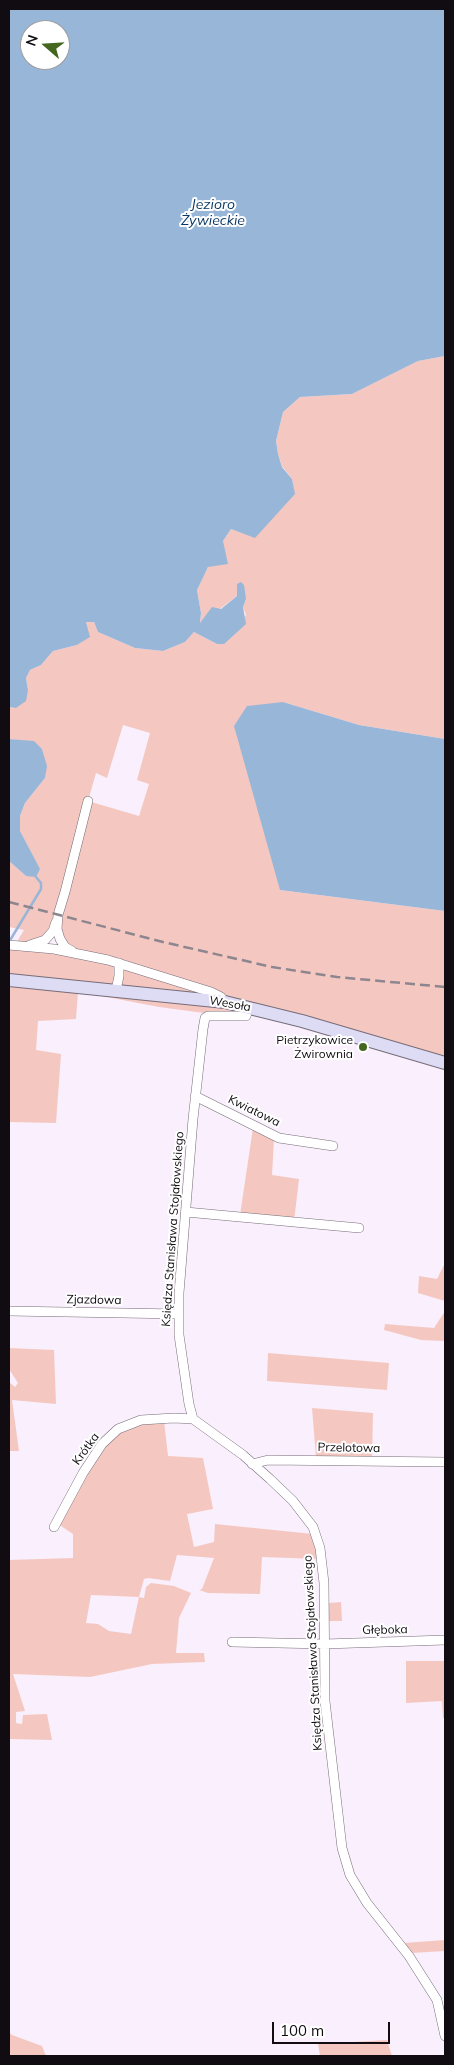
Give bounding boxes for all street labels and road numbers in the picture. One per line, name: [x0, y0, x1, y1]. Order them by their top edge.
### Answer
street label: Wesoła: [208, 993, 252, 1015]
street label: Kwiatowa: [226, 1092, 282, 1130]
street label: Księdza Stanisława Stojałowskiego: [159, 1131, 187, 1327]
street label: Zjazdowa: [66, 1292, 122, 1308]
street label: Krótka: [70, 1430, 102, 1468]
street label: Przelotowa: [317, 1440, 381, 1456]
street label: Księdza Stanisława Stojałowskiego: [301, 1555, 325, 1751]
street label: Głęboka: [362, 1622, 408, 1638]

